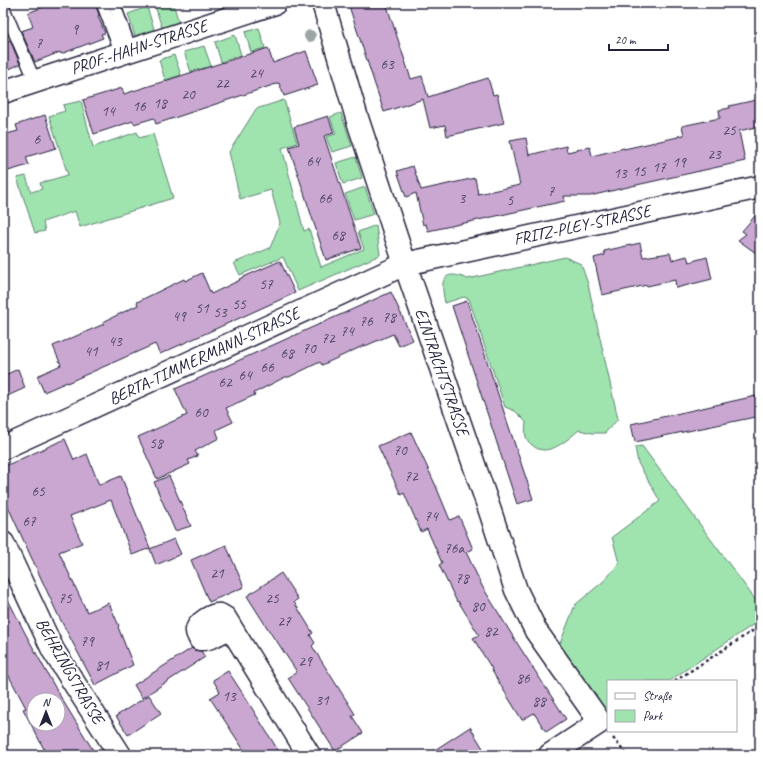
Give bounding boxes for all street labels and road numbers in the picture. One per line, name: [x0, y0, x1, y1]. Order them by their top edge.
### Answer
street label: PROF.-HAHN-STRASSE: [68, 14, 212, 79]
street label: FRITZ-PLEY-STRASSE: [512, 200, 655, 250]
street label: BERTA-TIMMERMANN-STRASSE: [105, 301, 305, 410]
street label: EINTRACHTSTRASSE: [410, 305, 475, 441]
street label: BEHRINGSTRASSE: [31, 614, 109, 728]

